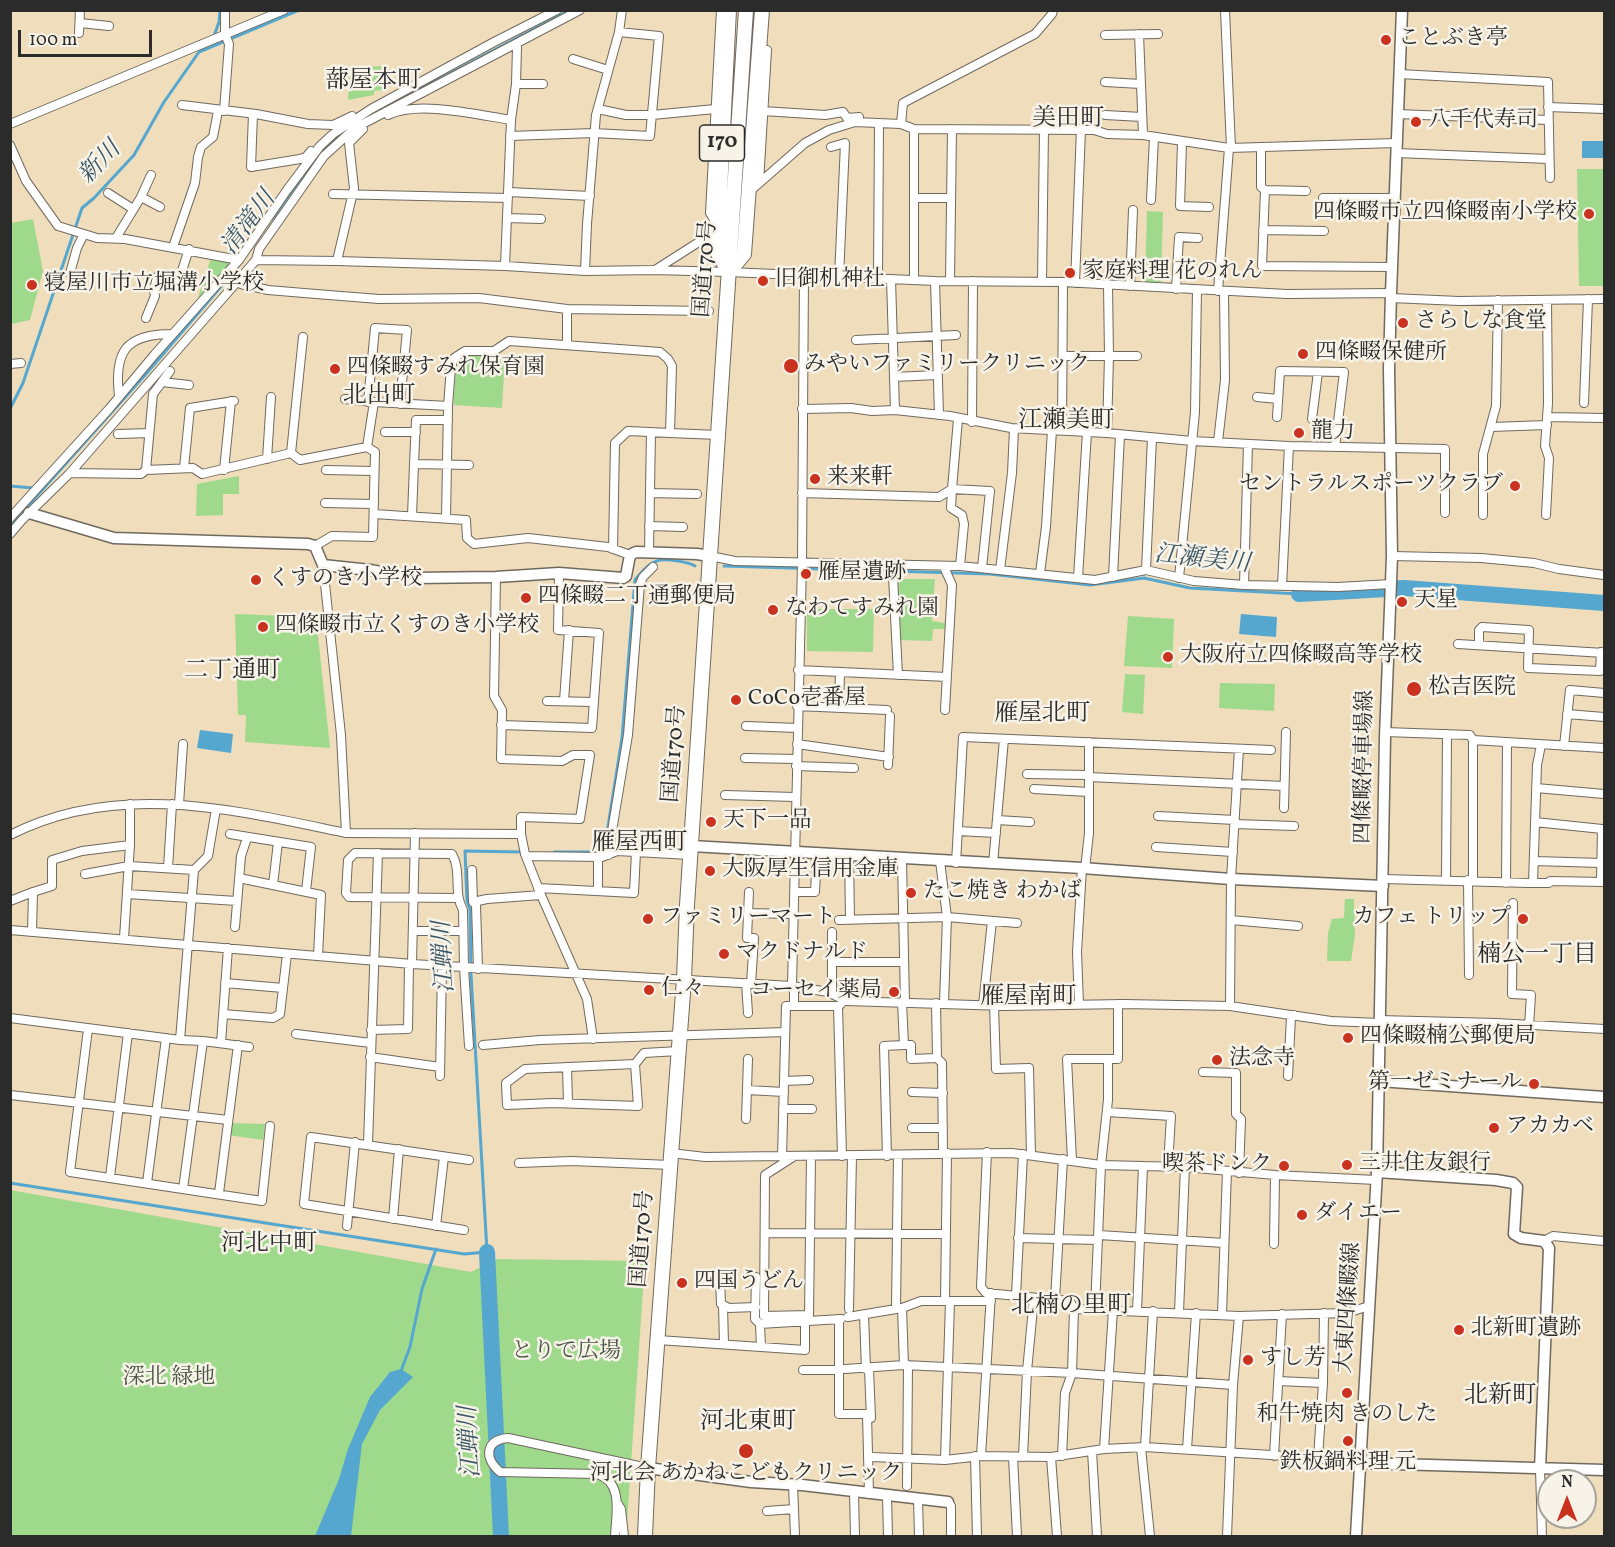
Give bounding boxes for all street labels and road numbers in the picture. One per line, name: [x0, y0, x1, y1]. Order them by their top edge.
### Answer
road number: 170: [700, 125, 744, 161]
street label: 国道170号: [690, 219, 724, 319]
street label: 四條畷停車場線: [1351, 690, 1381, 844]
street label: 国道170号: [659, 704, 693, 804]
street label: 国道170号: [627, 1189, 661, 1289]
street label: 大東四條畷線: [1332, 1241, 1368, 1375]

